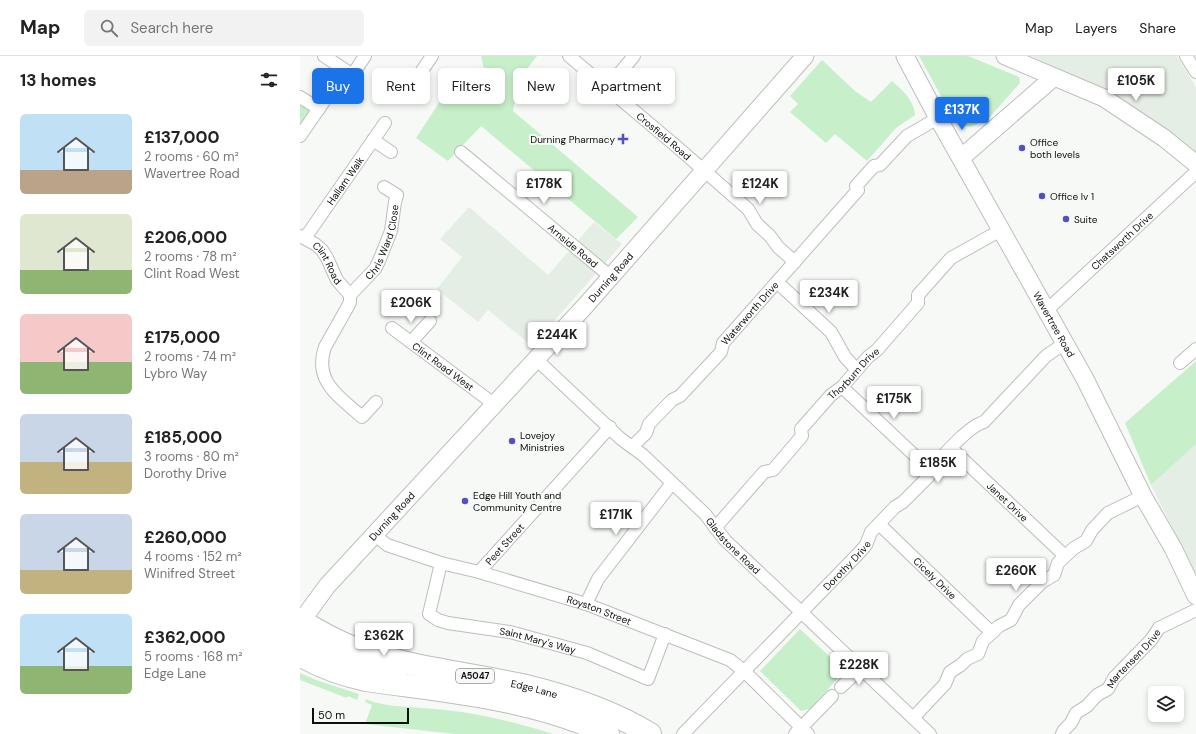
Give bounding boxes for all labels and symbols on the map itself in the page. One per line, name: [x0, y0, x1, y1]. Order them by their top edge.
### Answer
pin: £105K: [1108, 68, 1164, 102]
pin: £137K: [934, 97, 990, 131]
street label: Crosfield Road: [634, 109, 694, 163]
place label: Durning Pharmacy: [530, 133, 615, 146]
marker: Durning Pharmacy: [618, 134, 628, 144]
place label: Office both levels: [1030, 136, 1080, 161]
marker: Office both levels: [1017, 143, 1027, 153]
street label: Hallam Walk: [324, 154, 366, 207]
pin: £178K: [516, 171, 572, 205]
pin: £124K: [732, 171, 788, 205]
place label: Office lv 1: [1050, 190, 1094, 203]
marker: Office lv 1: [1037, 191, 1047, 201]
street label: Chris Ward Close: [362, 203, 401, 282]
street label: Chatsworth Drive: [1088, 208, 1156, 273]
place label: Suite: [1074, 213, 1098, 226]
marker: Suite: [1061, 214, 1071, 224]
street label: Arnside Road: [545, 221, 601, 270]
street label: Clint Road: [310, 239, 344, 287]
street label: Durning Road: [585, 250, 636, 305]
street label: Waterworth Drive: [718, 278, 781, 347]
pin: £234K: [801, 280, 857, 314]
street label: Wavertree Road: [1030, 289, 1078, 360]
pin: £206K: [383, 290, 439, 324]
pin: £244K: [529, 322, 585, 356]
street label: Clint Road West: [410, 339, 477, 394]
street label: Thorburn Drive: [824, 344, 882, 402]
pin: £175K: [866, 386, 922, 420]
place label: Lovejoy Ministries: [520, 429, 564, 454]
marker: Lovejoy Ministries: [507, 436, 517, 446]
pin: £185K: [910, 450, 966, 484]
street label: Janet Drive: [984, 479, 1031, 524]
street label: Durning Road: [366, 489, 417, 543]
place label: Edge Hill Youth and Community Centre: [473, 489, 562, 514]
marker: Edge Hill Youth and Community Centre: [460, 496, 470, 506]
pin: £171K: [588, 502, 644, 536]
street label: Gladstone Road: [703, 515, 763, 577]
street label: Peet Street: [482, 520, 527, 567]
street label: Dorothy Drive: [820, 539, 874, 593]
street label: Cicely Drive: [911, 554, 960, 602]
pin: £260K: [988, 558, 1044, 592]
street label: Royston Street: [565, 592, 633, 628]
pin: £362K: [356, 623, 412, 657]
street label: Saint Mary's Way: [499, 624, 578, 656]
street label: Martensen Drive: [1103, 626, 1163, 690]
pin: £228K: [831, 652, 887, 686]
road number: A5047: [456, 669, 494, 683]
street label: Edge Lane: [510, 676, 560, 701]
scale bar: [312, 706, 409, 725]

